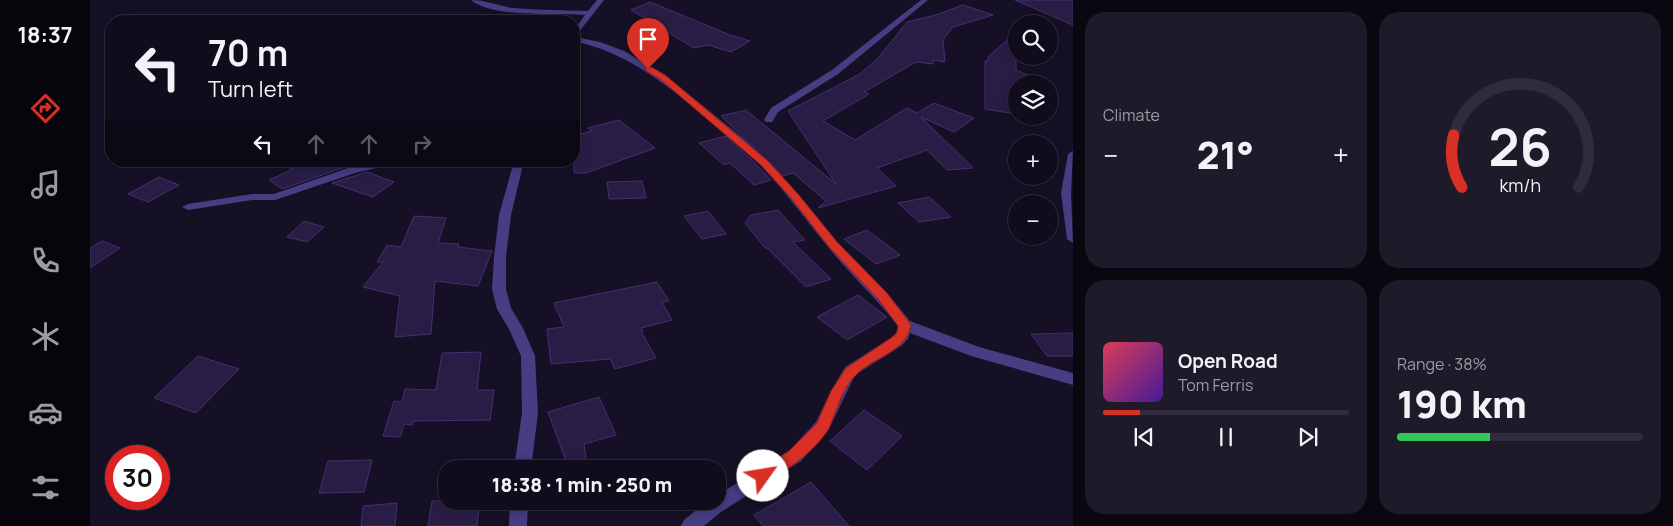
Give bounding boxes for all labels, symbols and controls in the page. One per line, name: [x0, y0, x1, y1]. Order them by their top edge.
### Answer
map controls: [1008, 15, 1058, 245]
button: search: [1008, 15, 1058, 65]
pin: [627, 18, 669, 69]
text: 18:37: [17, 20, 73, 50]
icon: arrive: [634, 25, 662, 53]
text: 70 m: [208, 29, 288, 77]
icon: left: [125, 35, 190, 100]
text: Turn left: [208, 74, 293, 104]
button: layers: [1008, 75, 1058, 125]
icon: directions: [28, 91, 63, 126]
text: Climate: [1103, 104, 1160, 126]
text: 26: [1488, 111, 1552, 182]
text: 21°: [1197, 128, 1254, 180]
icon: left: [249, 130, 277, 158]
icon: ahead: [302, 130, 330, 158]
icon: ahead: [355, 130, 383, 158]
icon: right: [408, 130, 436, 158]
button: +: [1008, 135, 1058, 185]
text: −: [1103, 136, 1118, 174]
text: +: [1333, 136, 1349, 174]
icon: music: [28, 167, 63, 202]
text: km/h: [1499, 173, 1541, 197]
button: −: [1008, 195, 1058, 245]
icon: phone: [28, 243, 63, 278]
icon: climate: [28, 319, 63, 354]
text: Open Road: [1178, 348, 1278, 374]
text: Range · 38%: [1397, 353, 1487, 375]
text: Tom Ferris: [1178, 374, 1253, 396]
text: 190 km: [1397, 377, 1527, 429]
icon: car: [28, 395, 63, 430]
icon: previous: [1130, 423, 1158, 451]
icon: pause: [1212, 423, 1240, 451]
icon: next: [1294, 423, 1322, 451]
speed limit sign: 30: [105, 445, 170, 510]
position arrow: [736, 449, 788, 501]
icon: filters: [28, 470, 63, 505]
text: 18:38 · 1 min · 250 m: [492, 472, 672, 498]

